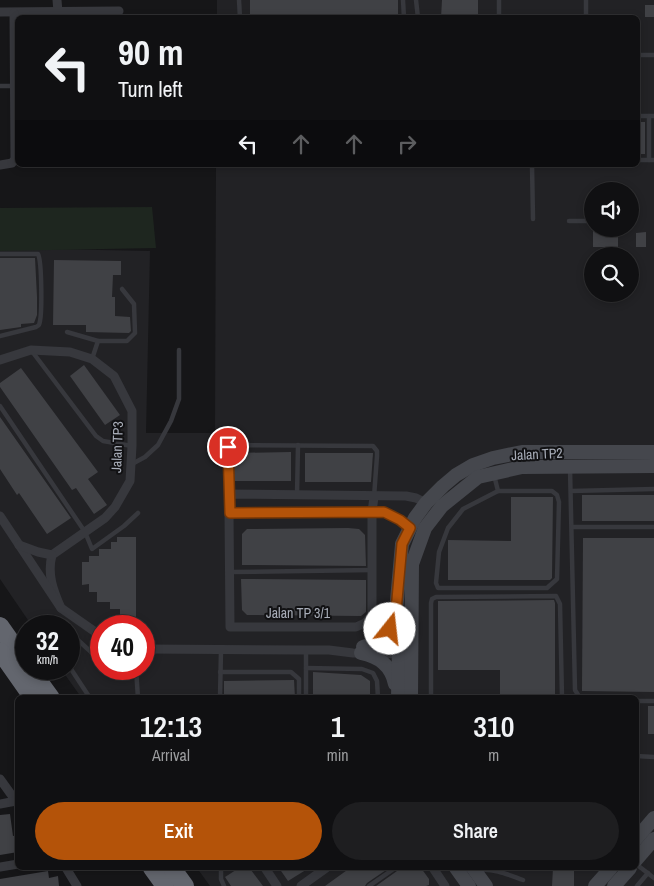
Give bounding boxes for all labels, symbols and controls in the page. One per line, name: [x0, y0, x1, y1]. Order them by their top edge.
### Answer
text: 90 m: [118, 29, 183, 76]
icon: left: [35, 35, 100, 100]
text: Turn left: [118, 74, 183, 104]
icon: left: [234, 130, 262, 158]
icon: ahead: [287, 130, 315, 158]
icon: ahead: [340, 130, 368, 158]
icon: right: [393, 130, 421, 158]
map controls: [584, 182, 639, 302]
button: sound: [584, 182, 639, 237]
button: search: [584, 247, 639, 302]
street label: Jalan TP3: [107, 421, 127, 473]
pin: [207, 426, 249, 468]
icon: arrive: [214, 433, 242, 461]
street label: Jalan TP2: [511, 444, 563, 464]
position arrow: [363, 602, 415, 654]
street label: Jalan TP 3/1: [266, 604, 331, 622]
speed limit sign: 40: [90, 615, 155, 680]
text: 32: [36, 624, 59, 658]
text: km/h: [37, 652, 58, 668]
text: 12:13: [140, 706, 202, 746]
text: 1: [331, 706, 345, 746]
text: 310: [473, 706, 514, 746]
text: Arrival: [152, 744, 190, 766]
text: min: [327, 744, 349, 766]
text: m: [488, 744, 499, 766]
button: Exit: [35, 802, 322, 860]
button: Share: [332, 802, 619, 860]

